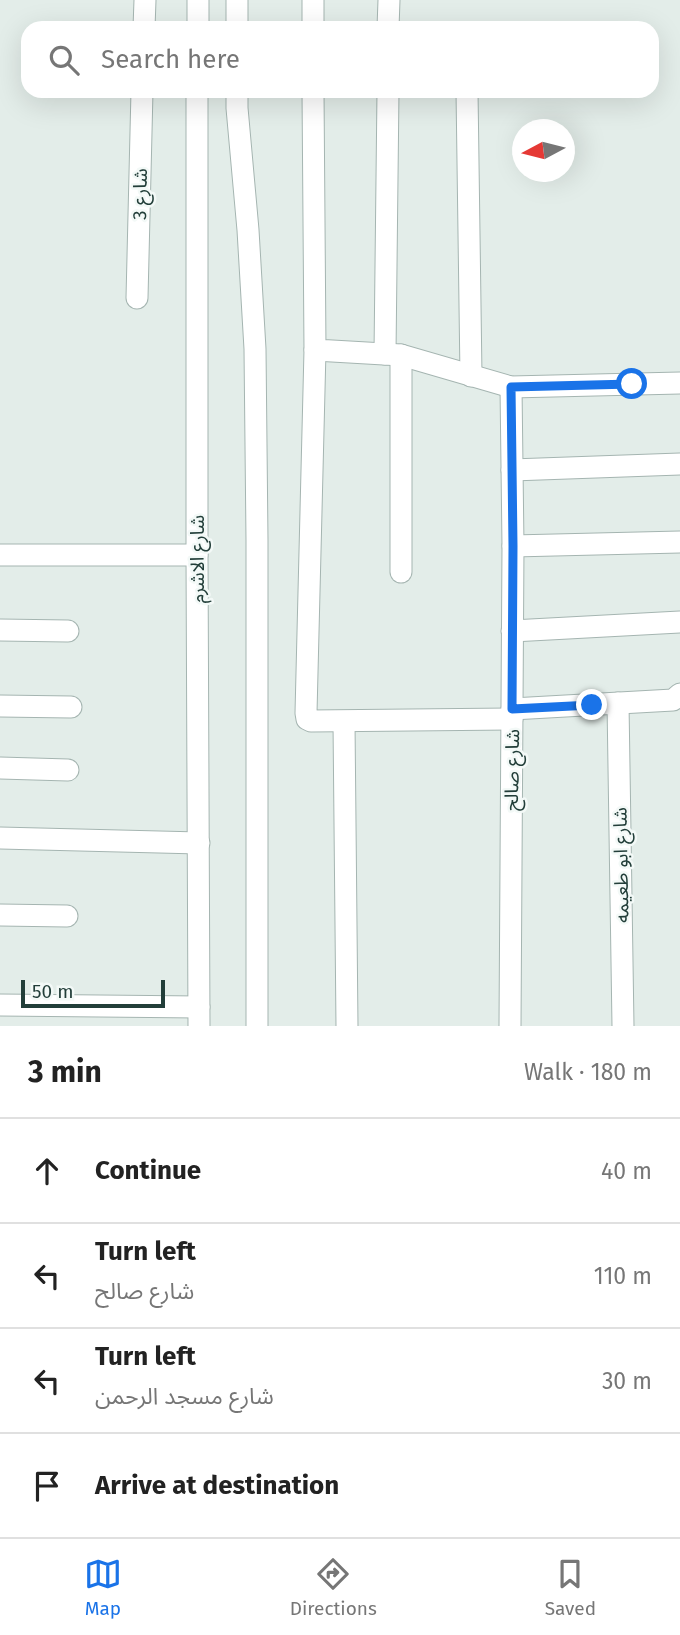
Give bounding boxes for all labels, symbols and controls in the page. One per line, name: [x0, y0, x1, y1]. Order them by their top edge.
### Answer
search box: [21, 21, 659, 98]
icon: search: [45, 41, 83, 79]
text: Search here: [101, 44, 240, 75]
north arrow: [512, 119, 575, 182]
street label: شارع 3: [128, 168, 154, 220]
route start: [616, 368, 647, 399]
street label: شارع الاشرم: [186, 515, 212, 603]
route end: [576, 689, 607, 720]
street label: شارع صالح: [500, 729, 527, 811]
street label: شارع ابو طعيمه: [608, 807, 636, 923]
scale bar: [21, 977, 164, 1009]
text: 50 m: [32, 980, 73, 1003]
text: 3 min: [28, 1054, 102, 1090]
text: Walk · 180 m: [524, 1058, 652, 1086]
icon: ahead: [28, 1152, 66, 1190]
text: Continue: [95, 1155, 201, 1186]
text: 40 m: [601, 1157, 652, 1185]
text: Turn left: [95, 1236, 196, 1267]
icon: left: [28, 1257, 66, 1295]
text: 110 m: [594, 1262, 652, 1290]
text: شارع صالح: [95, 1277, 194, 1305]
text: Turn left: [95, 1341, 196, 1372]
icon: left: [28, 1362, 66, 1400]
text: 30 m: [602, 1367, 652, 1395]
text: شارع مسجد الرحمن: [95, 1382, 274, 1410]
icon: arrive: [28, 1467, 66, 1505]
text: Arrive at destination: [95, 1470, 339, 1501]
tab: Map: [84, 1555, 122, 1620]
tab: Directions: [290, 1555, 377, 1620]
tab: Saved: [545, 1555, 596, 1620]

